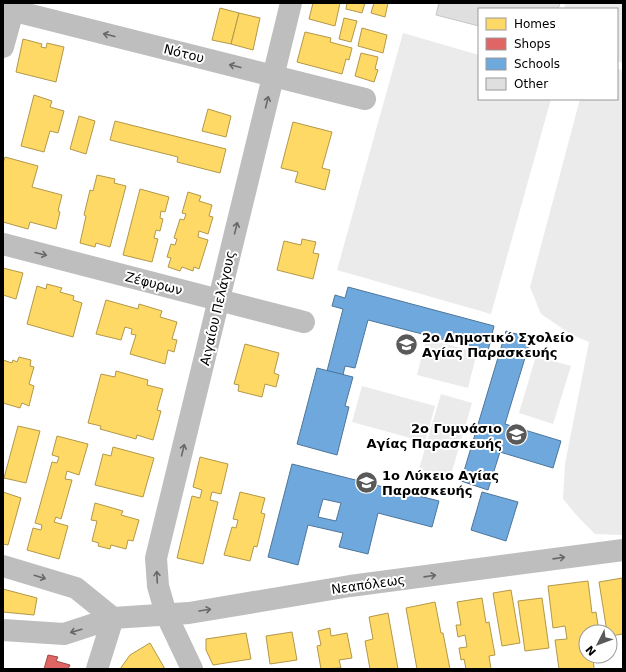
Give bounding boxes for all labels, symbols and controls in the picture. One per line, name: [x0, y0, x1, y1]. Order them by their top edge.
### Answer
legend: [478, 8, 618, 100]
text: Homes: [514, 17, 556, 31]
one-way arrow: [103, 30, 116, 38]
text: Shops: [514, 37, 550, 51]
street label: Νότου: [162, 41, 206, 66]
text: Schools: [514, 57, 560, 71]
one-way arrow: [229, 62, 242, 70]
text: Other: [514, 77, 548, 91]
one-way arrow: [263, 96, 271, 109]
one-way arrow: [233, 222, 240, 235]
street label: Αιγαίου Πελάγους: [197, 249, 238, 367]
one-way arrow: [34, 251, 47, 258]
street label: Ζέφυρων: [124, 269, 184, 298]
place label: 2ο Δημοτικό Σχολείο Αγίας Παρασκευής: [422, 330, 574, 360]
school or university icon: 2ο Δημοτικό Σχολείο Αγίας Παρασκευής: [393, 331, 419, 357]
place label: 2ο Γυμνάσιο Αγίας Παρασκευής: [366, 421, 502, 451]
school or university icon: 2ο Γυμνάσιο Αγίας Παρασκευής: [504, 422, 530, 448]
one-way arrow: [179, 444, 187, 457]
place label: 1ο Λύκειο Αγίας Παρασκευής: [382, 468, 499, 498]
school or university icon: 1ο Λύκειο Αγίας Παρασκευής: [354, 469, 380, 495]
one-way arrow: [552, 554, 565, 562]
one-way arrow: [154, 571, 161, 584]
street label: Νεαπόλεως: [330, 572, 406, 597]
one-way arrow: [424, 572, 437, 580]
one-way arrow: [34, 574, 47, 581]
one-way arrow: [198, 606, 211, 614]
north arrow: [578, 624, 618, 664]
one-way arrow: [70, 628, 83, 635]
text: N: [583, 643, 599, 658]

